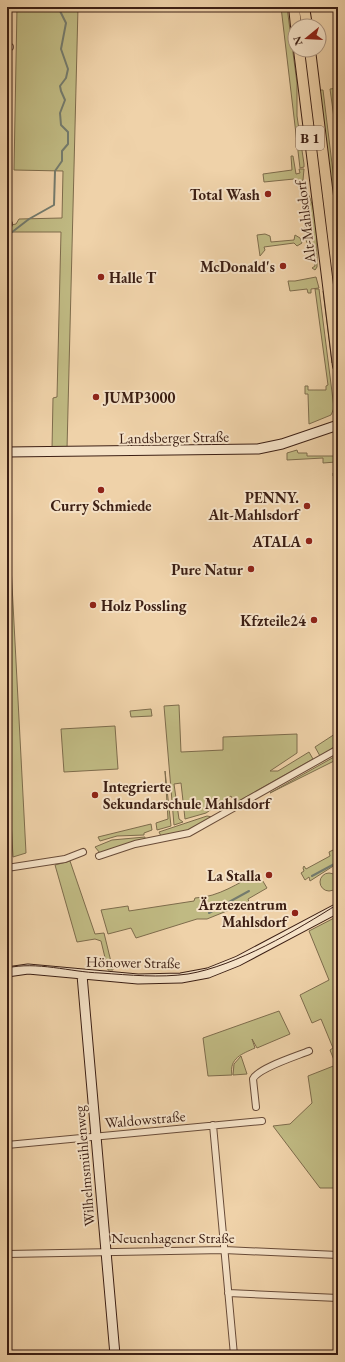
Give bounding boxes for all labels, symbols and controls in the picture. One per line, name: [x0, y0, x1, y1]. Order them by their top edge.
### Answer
north arrow: [287, 18, 327, 58]
text: N: [289, 35, 306, 47]
road number: B 1: [296, 126, 324, 150]
street label: Alt-Mahlsdorf: [290, 177, 320, 265]
place label: Total Wash: [190, 185, 261, 204]
marker: Total Wash: [263, 189, 273, 199]
place label: McDonald's: [200, 257, 275, 276]
marker: McDonald's: [278, 261, 288, 271]
place label: Halle T: [109, 268, 157, 287]
marker: Halle T: [96, 272, 106, 282]
place label: JUMP3000: [102, 388, 175, 407]
marker: JUMP3000: [91, 392, 101, 402]
street label: Landsberger Straße: [119, 427, 229, 447]
marker: Curry Schmiede: [96, 485, 106, 495]
place label: PENNY. Alt-Mahlsdorf: [208, 488, 302, 524]
place label: Curry Schmiede: [51, 496, 152, 515]
marker: PENNY. Alt-Mahlsdorf: [302, 501, 312, 511]
place label: ATALA: [251, 532, 301, 551]
marker: ATALA: [304, 536, 314, 546]
place label: Pure Natur: [171, 560, 244, 579]
marker: Pure Natur: [246, 564, 256, 574]
place label: Holz Possling: [101, 596, 187, 615]
marker: Holz Possling: [88, 600, 98, 610]
place label: Kfzteile24: [240, 611, 307, 630]
marker: Kfzteile24: [309, 615, 319, 625]
place label: Integrierte Sekundarschule Mahlsdorf: [103, 777, 273, 813]
marker: Integrierte Sekundarschule Mahlsdorf: [90, 790, 100, 800]
place label: La Stalla: [207, 866, 261, 885]
marker: La Stalla: [264, 870, 274, 880]
place label: Ärztezentrum Mahlsdorf: [197, 895, 290, 931]
marker: Ärztezentrum Mahlsdorf: [290, 908, 300, 918]
street label: Hönower Straße: [86, 952, 181, 972]
street label: Wilhelmsmühlenweg: [69, 1104, 99, 1227]
street label: Waldowstraße: [104, 1106, 186, 1132]
street label: Neuenhagener Straße: [111, 1228, 235, 1247]

